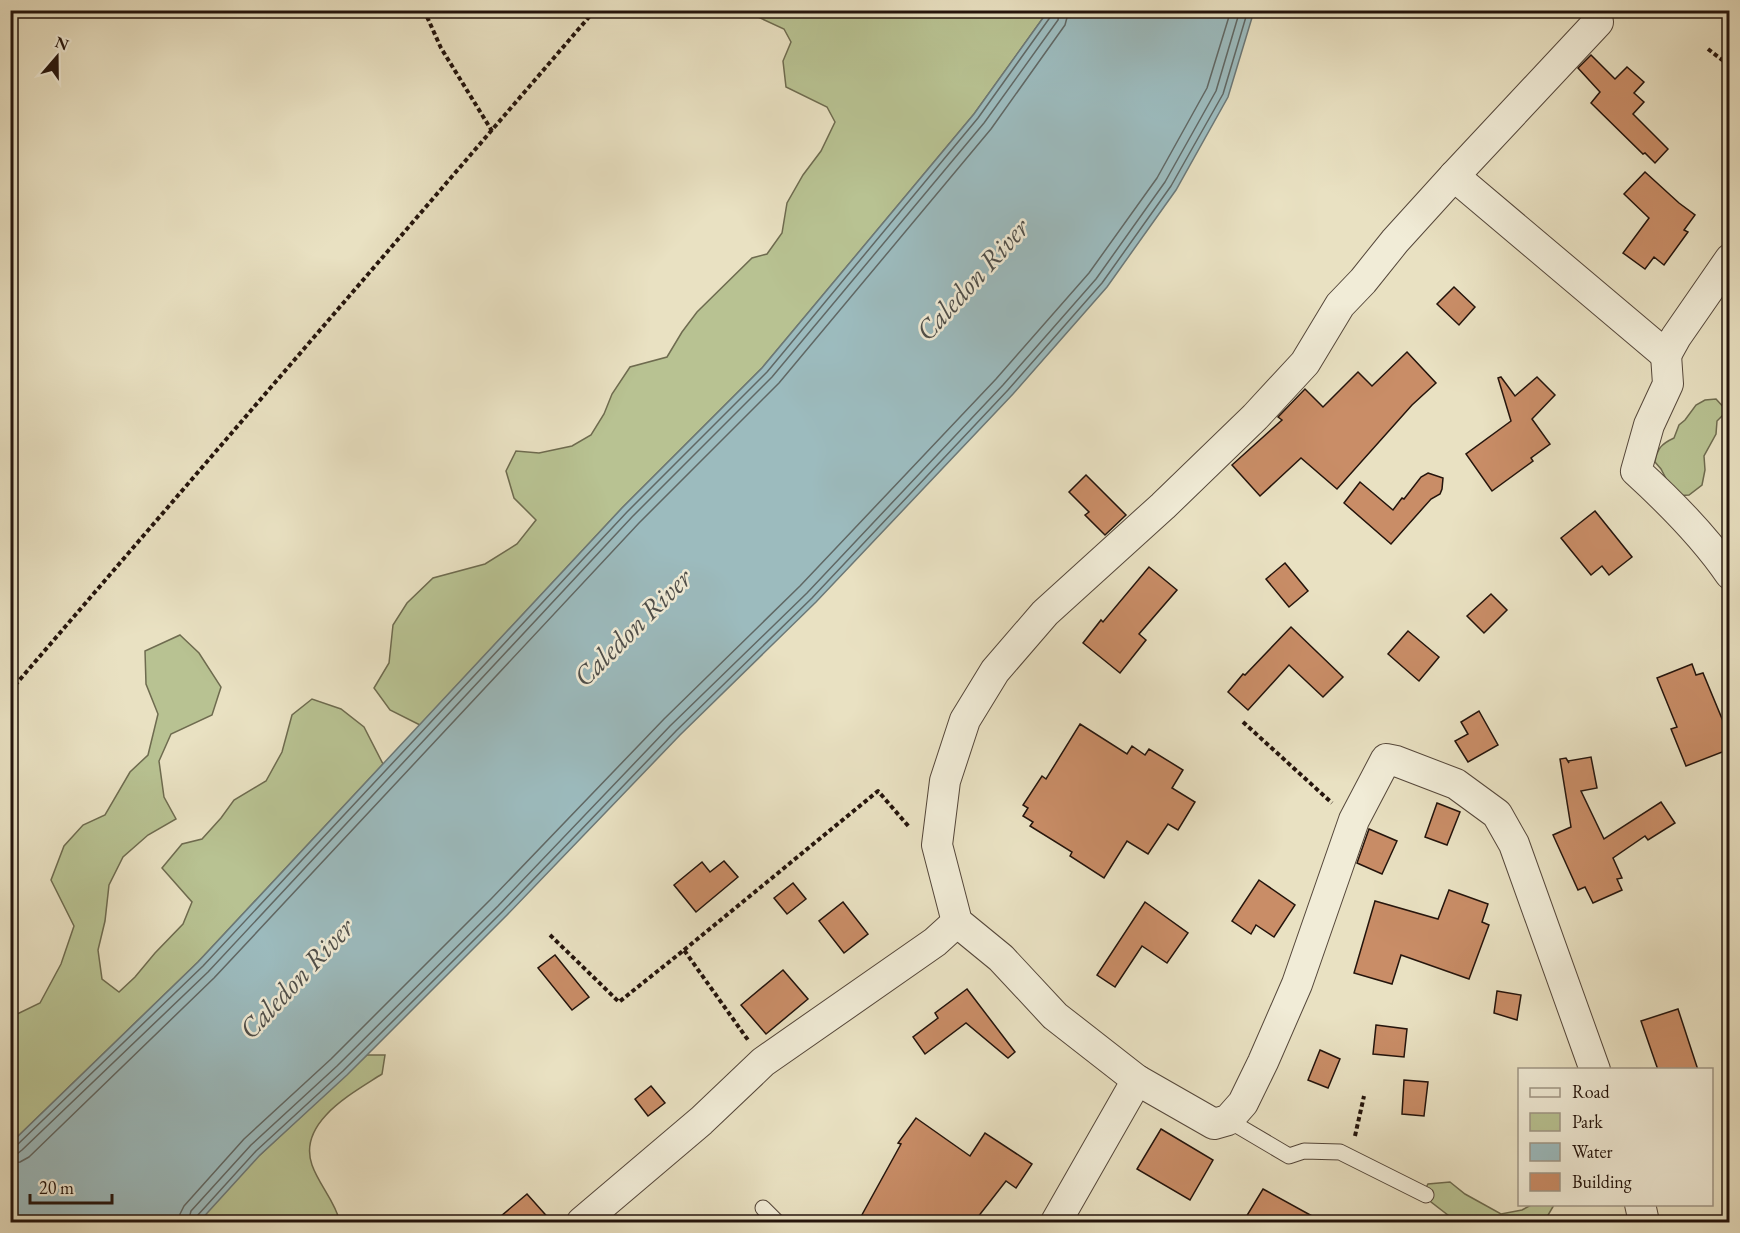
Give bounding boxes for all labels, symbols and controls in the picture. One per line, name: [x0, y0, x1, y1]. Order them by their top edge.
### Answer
north arrow: [27, 27, 87, 87]
text: N: [52, 31, 72, 55]
water label: Caledon River: [907, 209, 1037, 348]
water label: Caledon River: [565, 559, 700, 694]
water label: Caledon River: [231, 909, 362, 1046]
legend: [1518, 1068, 1713, 1206]
text: Road: [1572, 1080, 1611, 1103]
text: Park: [1572, 1110, 1603, 1133]
text: Water: [1572, 1140, 1613, 1163]
scale bar: [30, 1167, 112, 1205]
text: Building: [1572, 1170, 1632, 1193]
text: 20 m: [39, 1176, 74, 1199]

